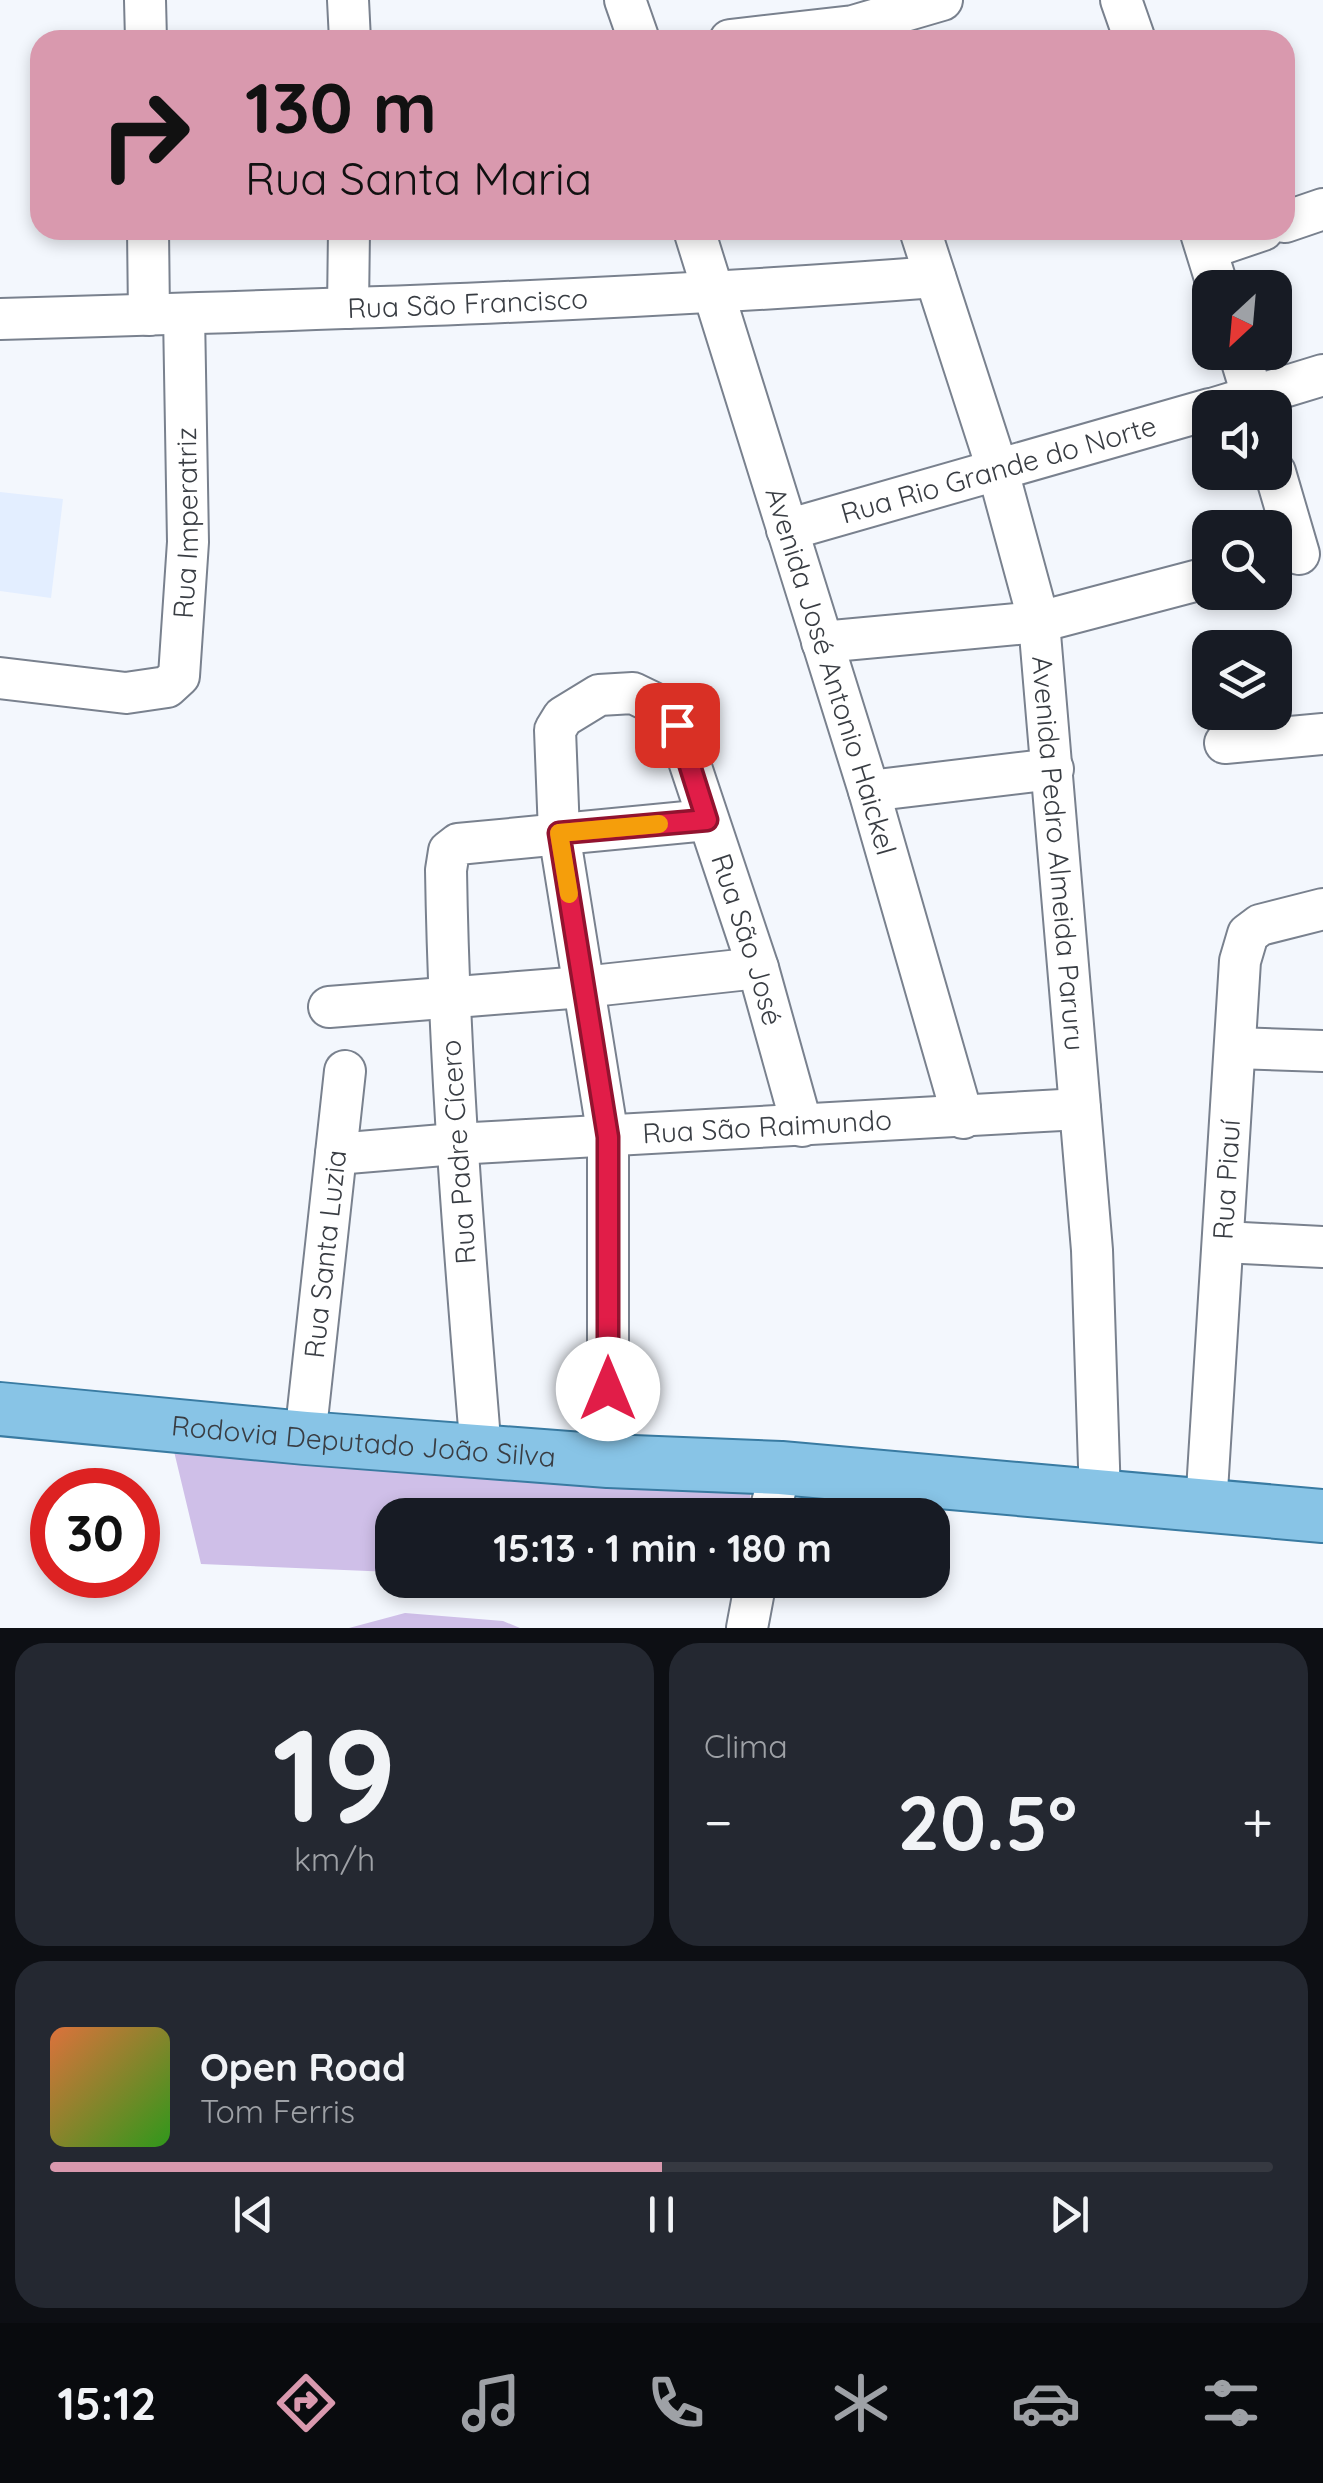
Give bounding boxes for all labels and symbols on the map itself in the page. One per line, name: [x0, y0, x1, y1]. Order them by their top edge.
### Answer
north arrow: [1192, 270, 1292, 370]
street label: Rua São Francisco: [347, 280, 589, 325]
street label: Rua Rio Grande do Norte: [836, 407, 1160, 531]
street label: Rua Imperatriz: [165, 427, 205, 620]
street label: Avenida José Antonio Haickel: [758, 483, 904, 859]
street label: Avenida Pedro Almeida Paruru: [1025, 655, 1093, 1052]
pin: [635, 683, 720, 768]
street label: Rua São José: [704, 849, 791, 1029]
street label: Rua Padre Cícero: [432, 1039, 483, 1265]
street label: Rua São Raimundo: [641, 1102, 893, 1150]
street label: Rua Piauí: [1205, 1118, 1247, 1241]
street label: Rua Santa Luzia: [296, 1148, 353, 1360]
position arrow: [556, 1337, 660, 1441]
street label: Rodovia Deputado João Silva: [170, 1407, 557, 1474]
speed limit sign: 30: [30, 1468, 160, 1598]

